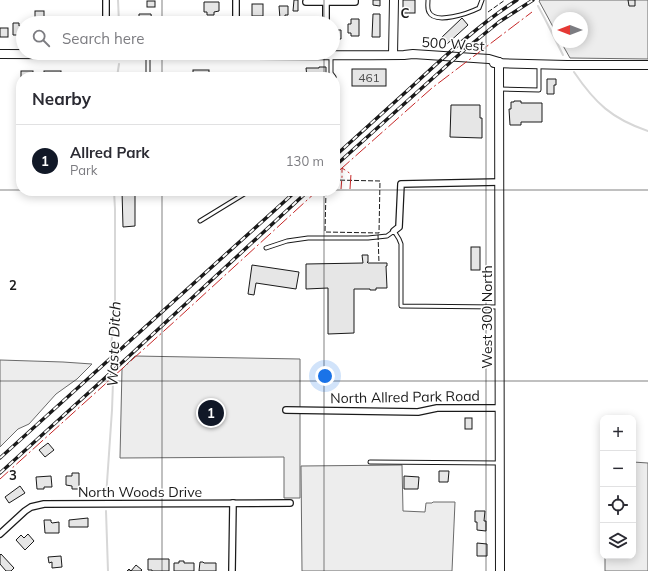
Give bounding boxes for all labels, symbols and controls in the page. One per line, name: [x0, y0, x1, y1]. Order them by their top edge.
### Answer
text: C: [401, 5, 410, 21]
north arrow: [552, 12, 588, 48]
search box: [16, 16, 340, 60]
icon: search: [30, 27, 52, 49]
text: Search here: [62, 29, 144, 48]
street label: 500 West: [421, 33, 485, 55]
house number: 461: [358, 70, 380, 85]
text: Nearby: [32, 88, 91, 109]
text: Allred Park: [70, 143, 150, 162]
text: 1: [41, 153, 49, 169]
text: 130 m: [286, 153, 324, 169]
text: Park: [70, 162, 97, 178]
street label: West 300 North: [478, 265, 496, 369]
text: 2: [9, 277, 17, 293]
water label: Waste Ditch: [103, 301, 124, 387]
your location: [315, 366, 335, 386]
street label: North Allred Park Road: [330, 387, 480, 407]
pin: 1: [198, 398, 224, 428]
map controls: [600, 415, 636, 559]
button: +: [600, 415, 636, 451]
button: −: [600, 451, 636, 487]
text: 3: [9, 467, 17, 483]
street label: North Woods Drive: [78, 483, 202, 501]
button: locate: [600, 487, 636, 523]
button: layers: [600, 523, 636, 559]

